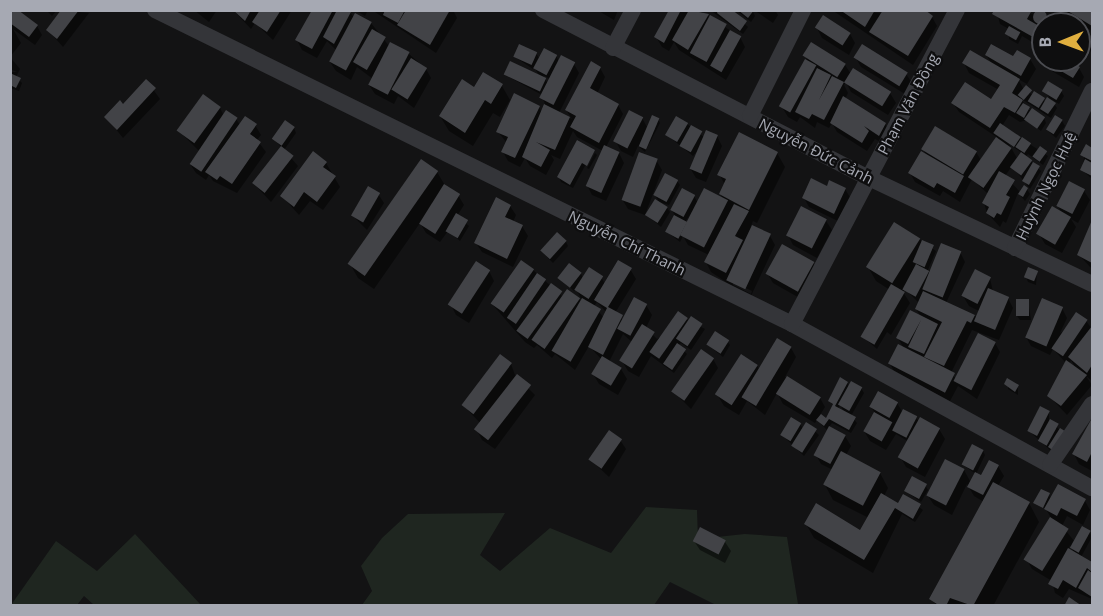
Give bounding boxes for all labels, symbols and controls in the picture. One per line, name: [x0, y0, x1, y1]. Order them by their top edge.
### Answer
north arrow: [1031, 12, 1091, 72]
text: B: [1034, 37, 1056, 48]
street label: Phạm Văn Đồng: [874, 50, 942, 158]
street label: Nguyễn Đức Cảnh: [756, 114, 876, 188]
street label: Huỳnh Ngọc Huệ: [1012, 129, 1080, 243]
street label: Nguyễn Chí Thanh: [565, 207, 689, 279]

